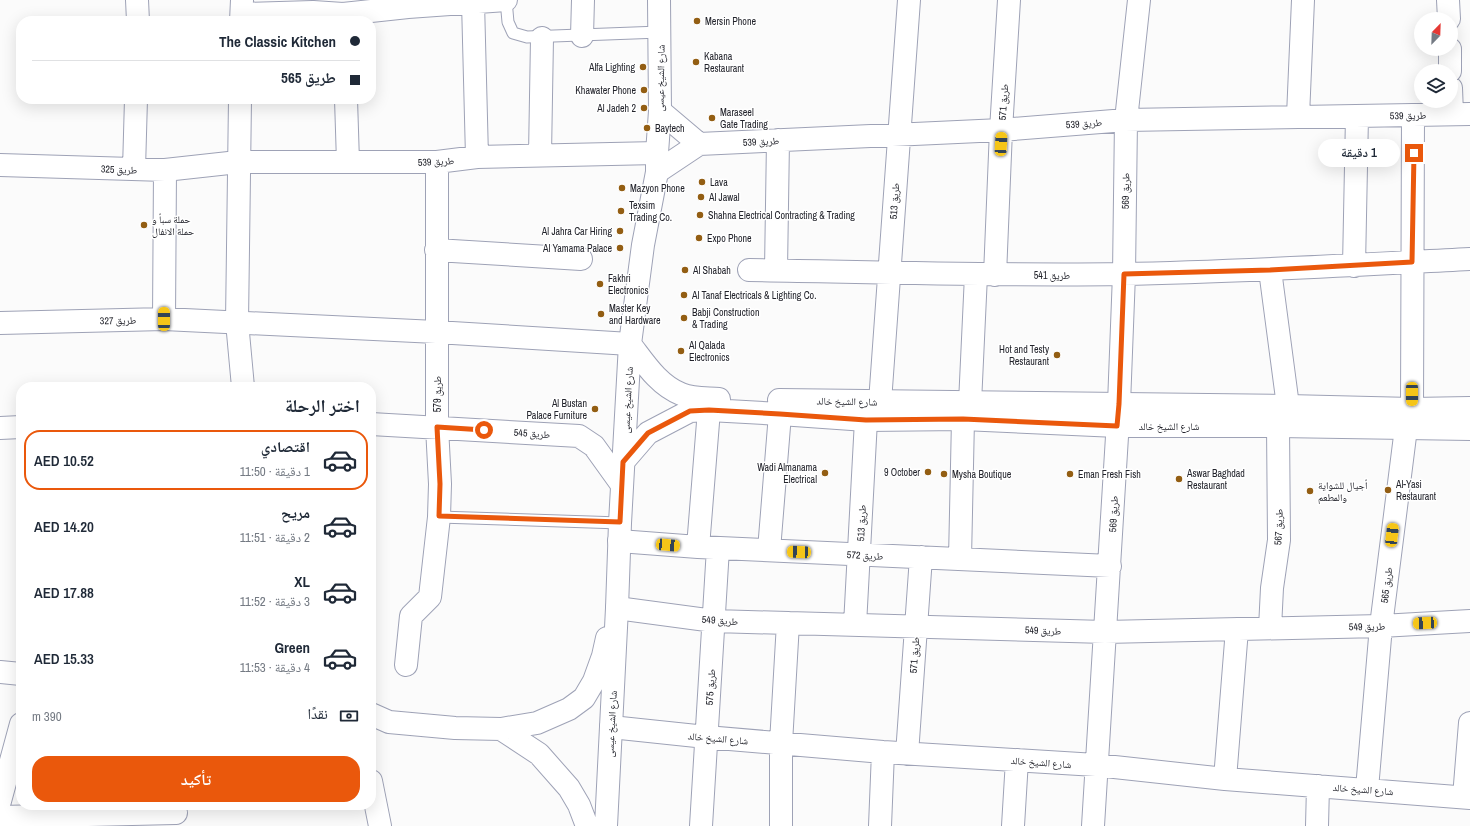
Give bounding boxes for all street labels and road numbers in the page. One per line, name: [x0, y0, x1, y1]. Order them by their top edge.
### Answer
street label: شارع الشيخ عيسى: [653, 44, 668, 112]
street label: طريق 571: [996, 83, 1011, 121]
street label: طريق 539: [1390, 109, 1427, 122]
street label: طريق 539: [1065, 116, 1103, 131]
street label: طريق 539: [742, 134, 780, 149]
street label: طريق 539: [417, 154, 455, 169]
street label: طريق 325: [101, 162, 138, 177]
street label: طريق 569: [1119, 172, 1132, 209]
street label: طريق 513: [887, 182, 902, 220]
street label: طريق 541: [1034, 269, 1071, 282]
street label: طريق 327: [100, 314, 137, 327]
street label: شارع الشيخ عيسى: [619, 366, 636, 434]
street label: طريق 579: [431, 375, 444, 412]
street label: شارع الشيخ خالد: [817, 394, 878, 409]
street label: شارع الشيخ خالد: [1139, 420, 1200, 433]
street label: طريق 545: [513, 426, 551, 441]
street label: طريق 569: [1106, 495, 1121, 533]
street label: طريق 513: [854, 504, 869, 542]
street label: طريق 567: [1271, 508, 1286, 545]
street label: طريق 572: [846, 548, 884, 563]
street label: طريق 565: [1378, 566, 1395, 604]
street label: طريق 549: [701, 613, 739, 628]
street label: طريق 549: [1349, 620, 1386, 633]
street label: طريق 549: [1025, 623, 1062, 638]
street label: طريق 571: [907, 636, 922, 674]
street label: طريق 575: [703, 668, 718, 706]
street label: شارع الشيخ عيسى: [603, 690, 620, 758]
street label: شارع الشيخ خالد: [687, 729, 749, 748]
street label: شارع الشيخ خالد: [1010, 754, 1072, 771]
street label: شارع الشيخ خالد: [1332, 781, 1394, 798]

